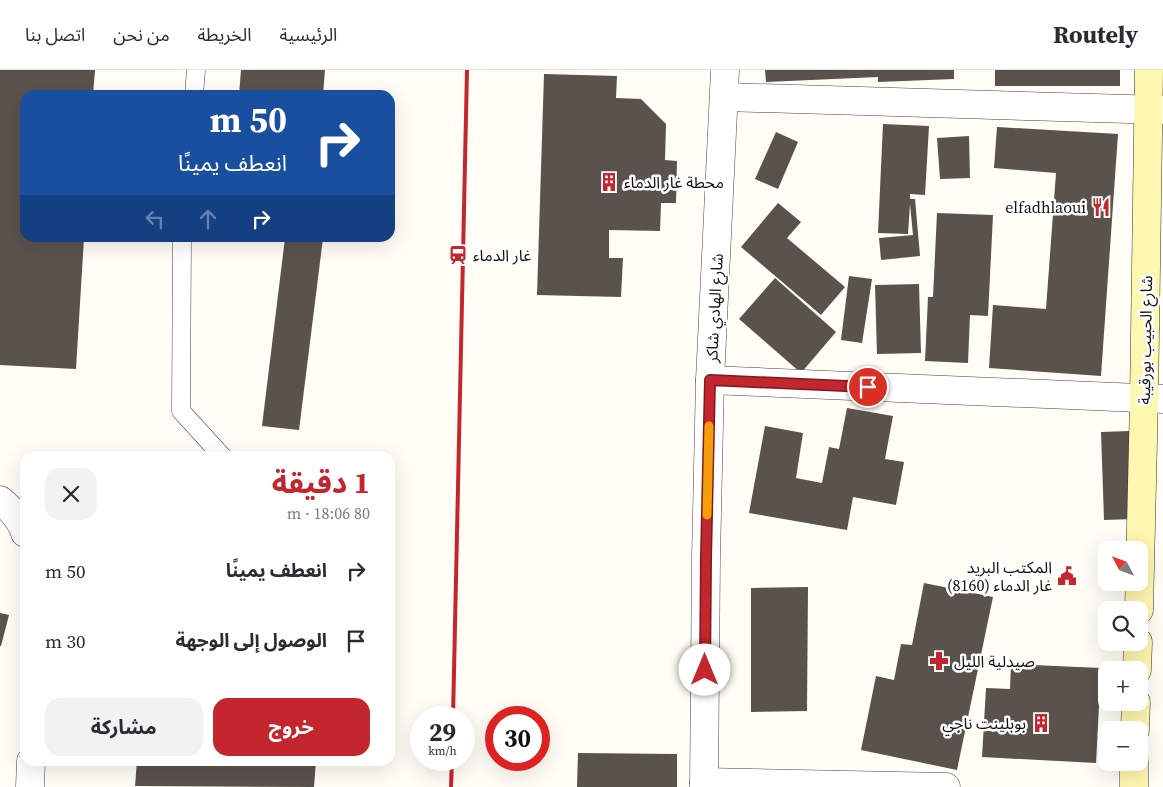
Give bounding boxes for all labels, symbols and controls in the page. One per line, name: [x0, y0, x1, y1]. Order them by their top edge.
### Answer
text: Routely: [1053, 18, 1138, 51]
text: اتصل بنا: [25, 22, 85, 47]
text: من نحن: [113, 22, 170, 47]
text: الخريطة: [198, 22, 252, 47]
text: الرئيسية: [280, 22, 337, 47]
text: 50 m: [210, 96, 287, 144]
icon: right: [305, 110, 370, 175]
text: انعطف يمينًا: [178, 148, 287, 178]
building icon: محطة غار الدماء: [598, 171, 620, 193]
place label: محطة غار الدماء: [624, 171, 724, 193]
place label: elfadhlaoui: [1005, 196, 1086, 218]
restaurant icon: elfadhlaoui: [1090, 196, 1112, 218]
icon: left: [141, 205, 169, 233]
icon: ahead: [194, 205, 222, 233]
icon: right: [247, 205, 275, 233]
station icon: غار الدماء: [447, 244, 469, 266]
place label: غار الدماء: [473, 244, 531, 266]
street label: شارع الهادي شاكر: [700, 253, 730, 364]
street label: شارع الحبيب بورقيبة: [1133, 275, 1159, 405]
pin: [847, 366, 889, 408]
icon: arrive: [854, 373, 882, 401]
text: 1 دقيقة: [272, 462, 370, 503]
button: close: [45, 468, 97, 520]
text: 80 m · 18:06: [287, 502, 370, 524]
north arrow: [1098, 541, 1148, 591]
map controls: [1098, 541, 1148, 771]
place label: المكتب البريد غار الدماء (8160): [947, 556, 1052, 596]
text: انعطف يمينًا: [226, 557, 327, 583]
icon: right: [342, 557, 370, 585]
text: 50 m: [45, 558, 86, 584]
public building icon: المكتب البريد غار الدماء (8160): [1056, 565, 1078, 587]
button: search: [1098, 601, 1148, 651]
text: الوصول إلى الوجهة: [175, 627, 327, 653]
icon: arrive: [342, 627, 370, 655]
text: 30 m: [45, 628, 86, 654]
position arrow: [678, 643, 730, 695]
pharmacy icon: صيدلية الليل: [928, 650, 950, 672]
place label: صيدلية الليل: [954, 650, 1035, 672]
button: +: [1098, 661, 1148, 711]
button: مشاركة: [45, 698, 203, 756]
button: خروج: [213, 698, 370, 756]
speed limit sign: 30: [485, 706, 550, 771]
place label: بوبلينت ناجي: [942, 712, 1026, 736]
building icon: بوبلينت ناجي: [1030, 712, 1052, 734]
text: 29: [429, 715, 456, 749]
button: −: [1098, 721, 1148, 771]
text: km/h: [428, 743, 457, 759]

